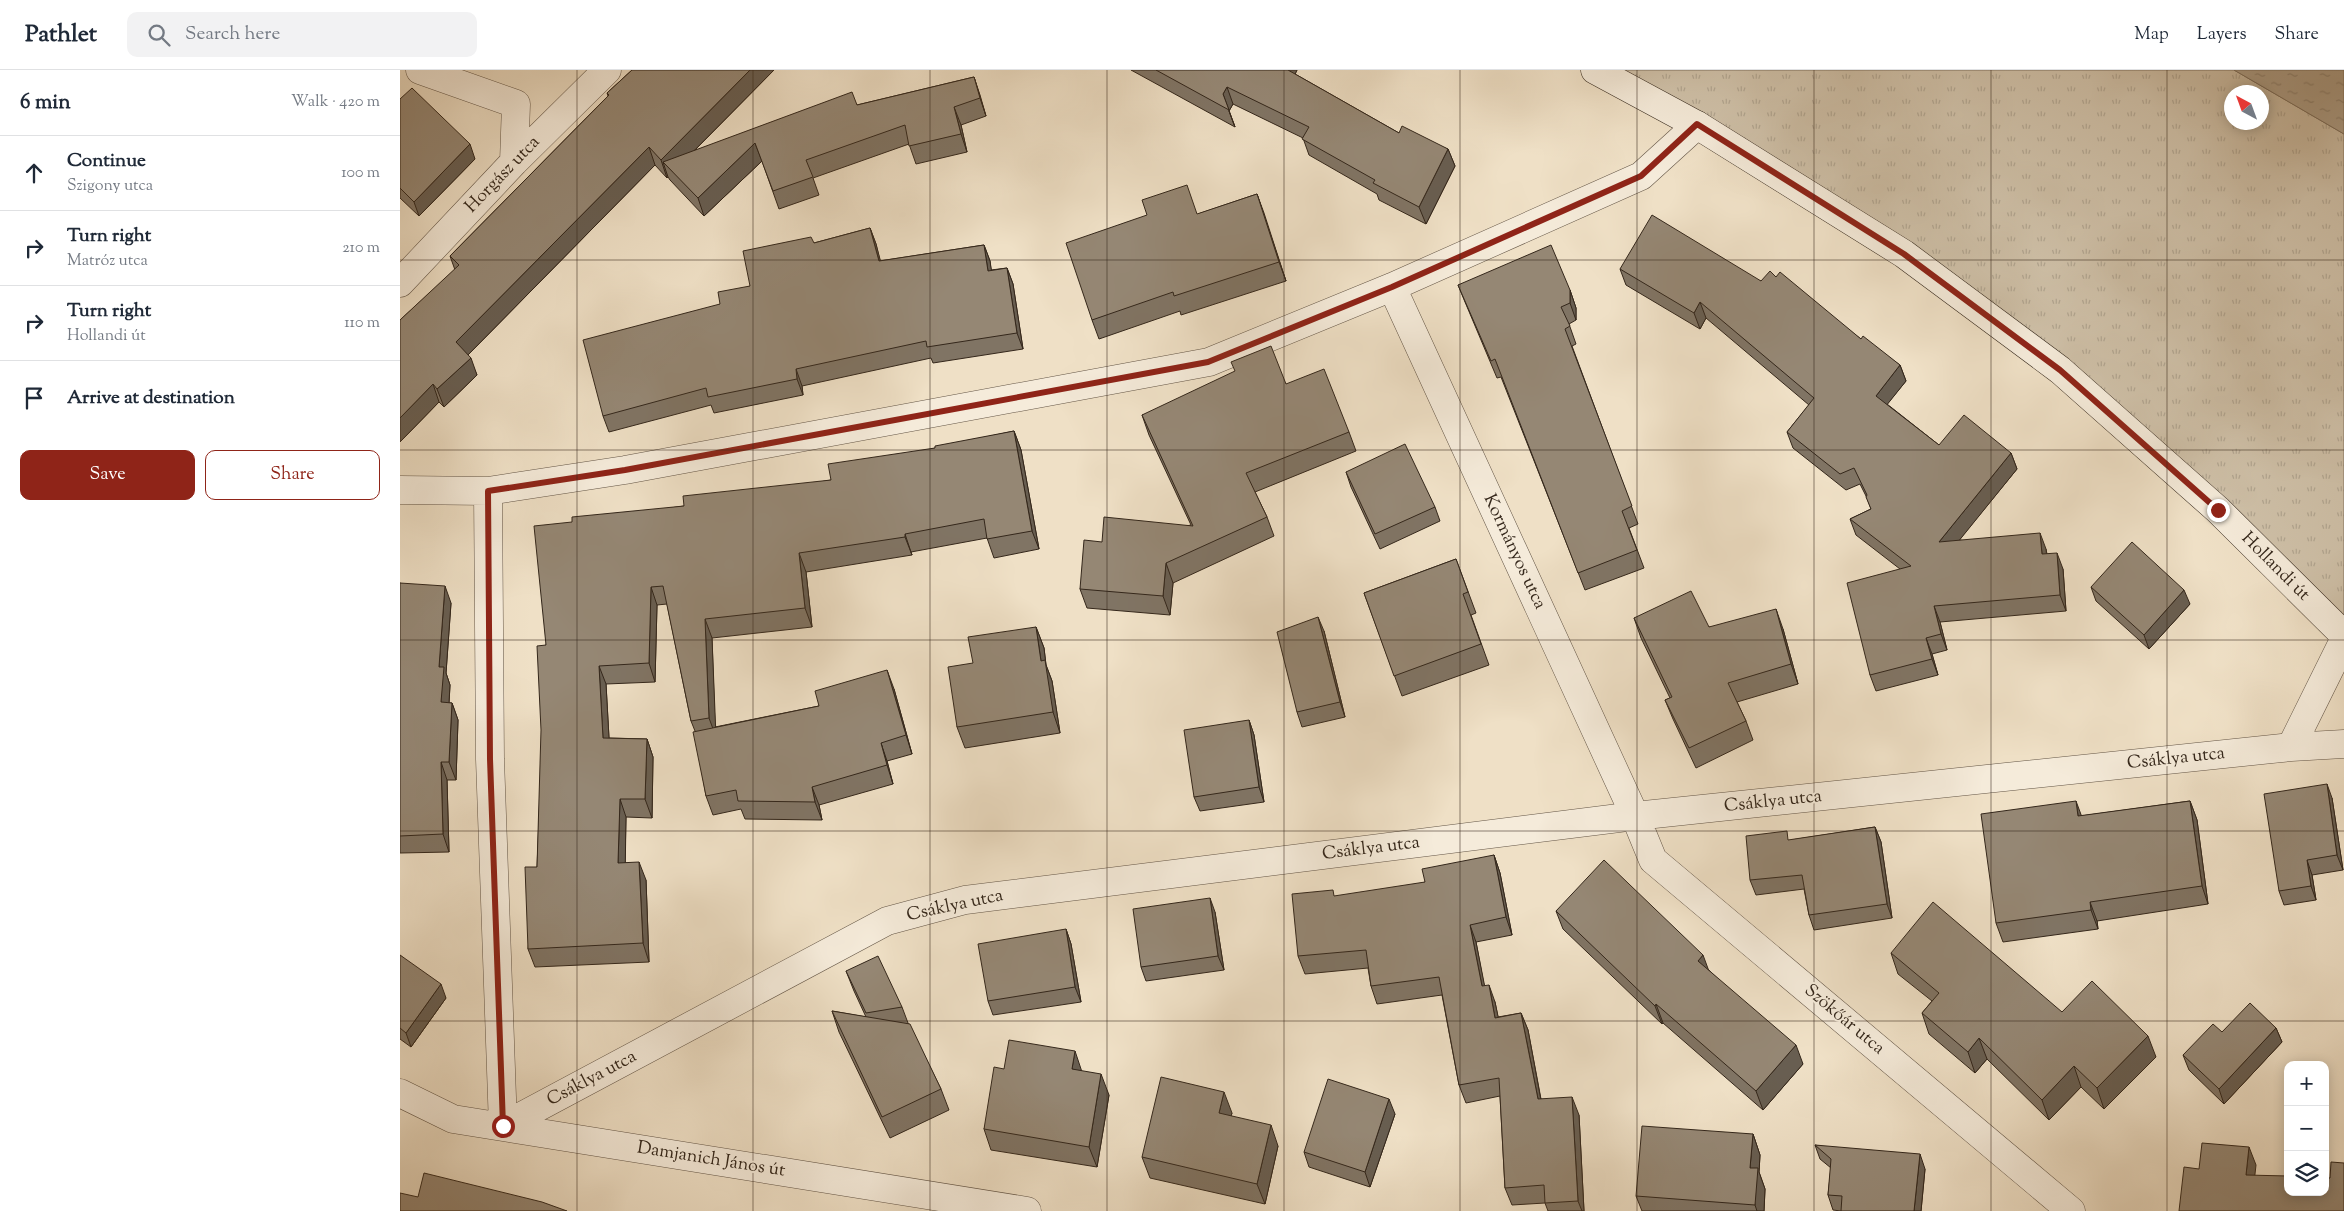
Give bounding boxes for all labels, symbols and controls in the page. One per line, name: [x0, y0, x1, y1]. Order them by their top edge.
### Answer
search box: [127, 12, 477, 57]
text: Pathlet: [25, 18, 97, 52]
icon: search: [145, 21, 173, 49]
text: Search here: [185, 21, 280, 48]
text: Map: [2134, 22, 2169, 48]
text: Layers: [2197, 22, 2247, 48]
text: Share: [2275, 22, 2319, 48]
north arrow: [2224, 85, 2269, 130]
text: 6 min: [20, 88, 71, 118]
text: Walk · 420 m: [291, 91, 380, 114]
street label: Horgász utca: [459, 131, 547, 219]
text: Continue: [67, 148, 146, 175]
icon: ahead: [20, 159, 48, 187]
text: 100 m: [341, 162, 380, 185]
text: Szigony utca: [67, 175, 153, 198]
text: Turn right: [67, 223, 151, 250]
icon: right: [20, 234, 48, 262]
text: 210 m: [342, 237, 380, 260]
text: Matróz utca: [67, 250, 148, 273]
text: Turn right: [67, 298, 151, 325]
icon: right: [20, 309, 48, 337]
text: 110 m: [344, 312, 380, 335]
text: Hollandi út: [67, 325, 146, 348]
icon: arrive: [20, 384, 48, 412]
text: Arrive at destination: [67, 385, 235, 412]
button: Save: [20, 450, 195, 500]
button: Share: [205, 450, 380, 500]
street label: Kormányos utca: [1476, 490, 1552, 614]
route end: [2207, 499, 2230, 522]
street label: Hollandi út: [2235, 527, 2315, 607]
street label: Csáklya utca: [2126, 741, 2226, 777]
street label: Csáklya utca: [1723, 784, 1823, 820]
street label: Csáklya utca: [1321, 830, 1421, 868]
street label: Csáklya utca: [904, 883, 1006, 929]
street label: Szökőár utca: [1798, 978, 1890, 1062]
street label: Csáklya utca: [542, 1044, 642, 1114]
map controls: [2284, 1061, 2329, 1196]
button: +: [2284, 1061, 2329, 1106]
button: −: [2284, 1106, 2329, 1151]
route start: [492, 1115, 515, 1138]
street label: Damjanich János út: [635, 1135, 787, 1185]
button: layers: [2284, 1151, 2329, 1196]

